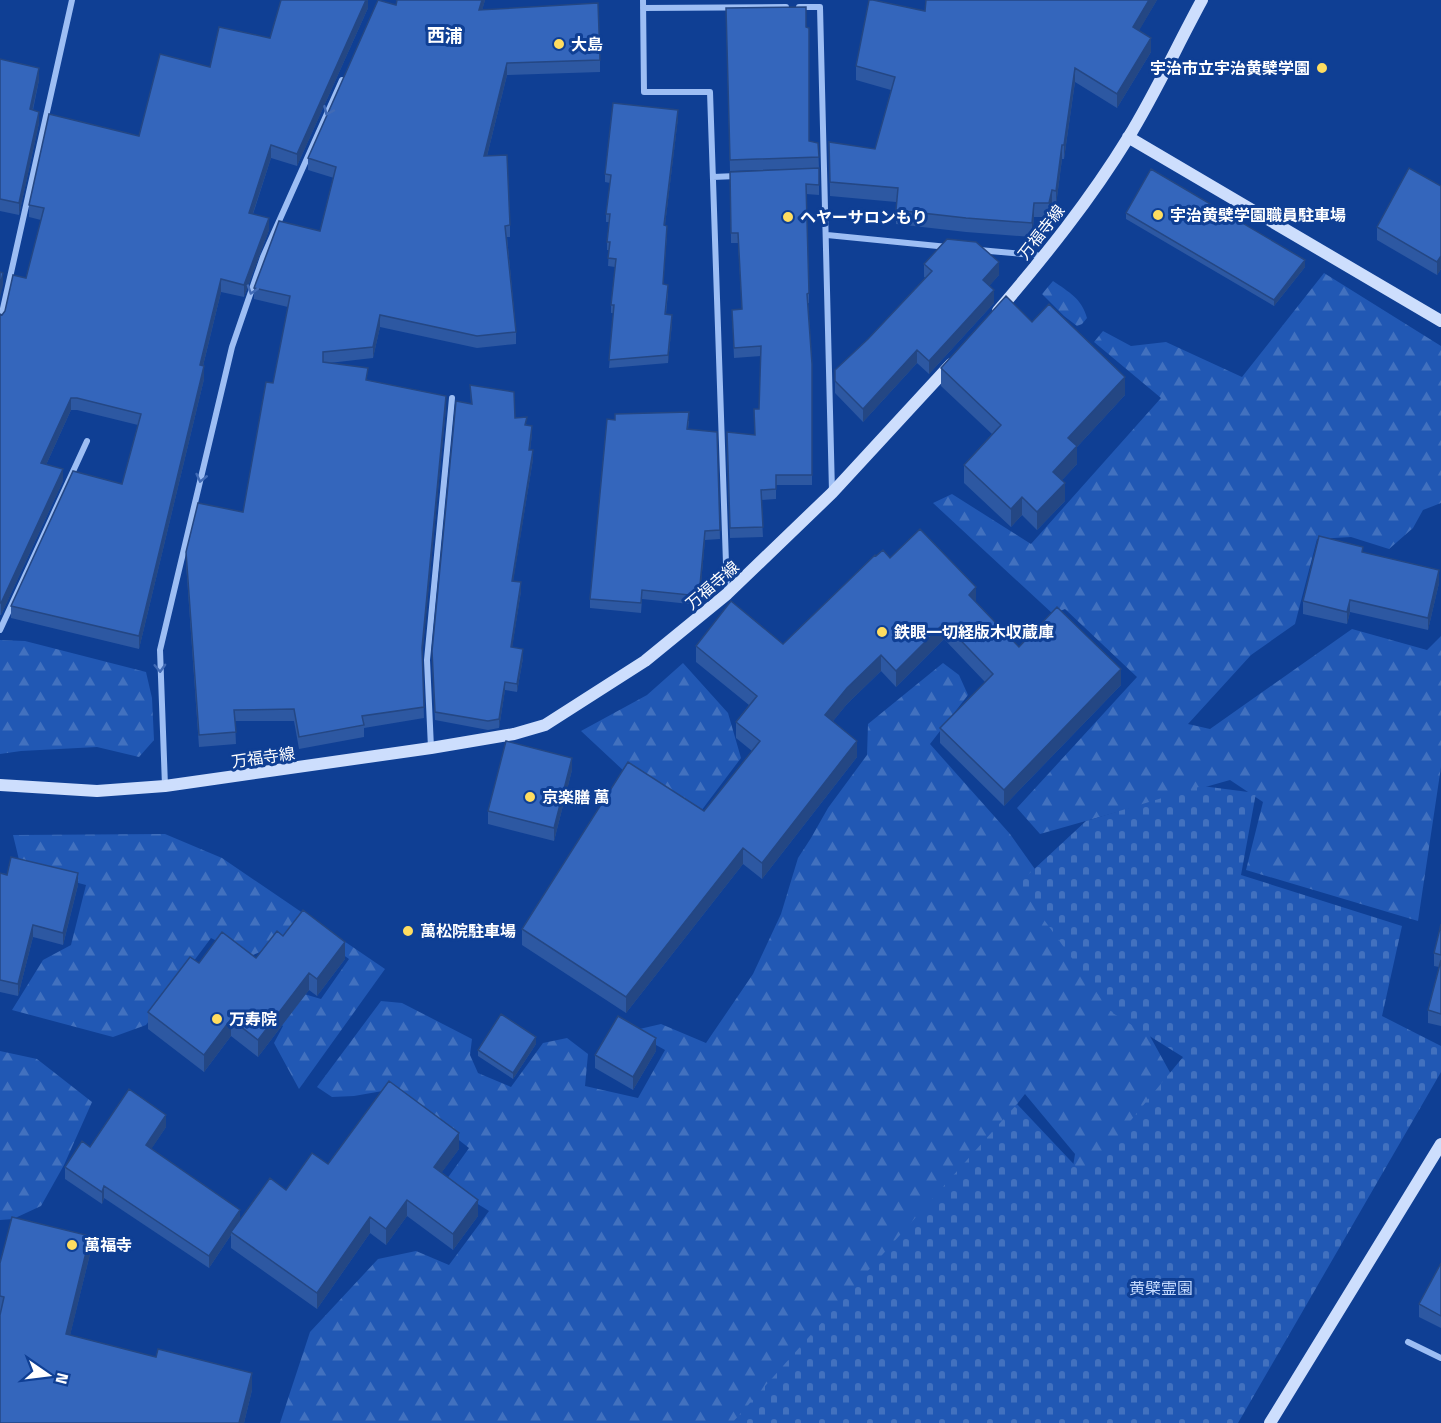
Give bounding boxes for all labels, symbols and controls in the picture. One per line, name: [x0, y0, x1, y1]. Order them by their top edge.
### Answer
district label: 西浦: [427, 22, 463, 49]
place label: 大島: [571, 32, 603, 56]
marker: 大島: [552, 37, 566, 51]
place label: 宇治市立宇治黄檗学園: [1150, 56, 1310, 80]
marker: 宇治市立宇治黄檗学園: [1315, 61, 1329, 75]
one-way arrow: [324, 105, 336, 116]
street label: 万福寺線: [1012, 199, 1070, 265]
place label: 宇治黄檗学園職員駐車場: [1170, 203, 1346, 227]
place label: ヘヤーサロンもり: [800, 205, 928, 229]
marker: 宇治黄檗学園職員駐車場: [1151, 208, 1165, 222]
marker: ヘヤーサロンもり: [781, 210, 795, 224]
one-way arrow: [246, 284, 259, 295]
one-way arrow: [196, 473, 209, 483]
street label: 万福寺線: [680, 555, 744, 615]
place label: 鉄眼一切経版木収蔵庫: [894, 620, 1054, 644]
marker: 鉄眼一切経版木収蔵庫: [875, 625, 889, 639]
one-way arrow: [154, 664, 167, 673]
street label: 万福寺線: [230, 741, 296, 773]
place label: 京楽膳 萬: [542, 785, 610, 809]
marker: 京楽膳 萬: [523, 790, 537, 804]
place label: 萬松院駐車場: [420, 919, 516, 943]
marker: 萬松院駐車場: [401, 924, 415, 938]
place label: 万寿院: [229, 1007, 277, 1031]
marker: 万寿院: [210, 1012, 224, 1026]
place label: 萬福寺: [84, 1233, 132, 1257]
marker: 萬福寺: [65, 1238, 79, 1252]
park label: 黄檗霊園: [1129, 1276, 1193, 1300]
north arrow: [18, 1345, 78, 1405]
text: N: [50, 1370, 76, 1387]

